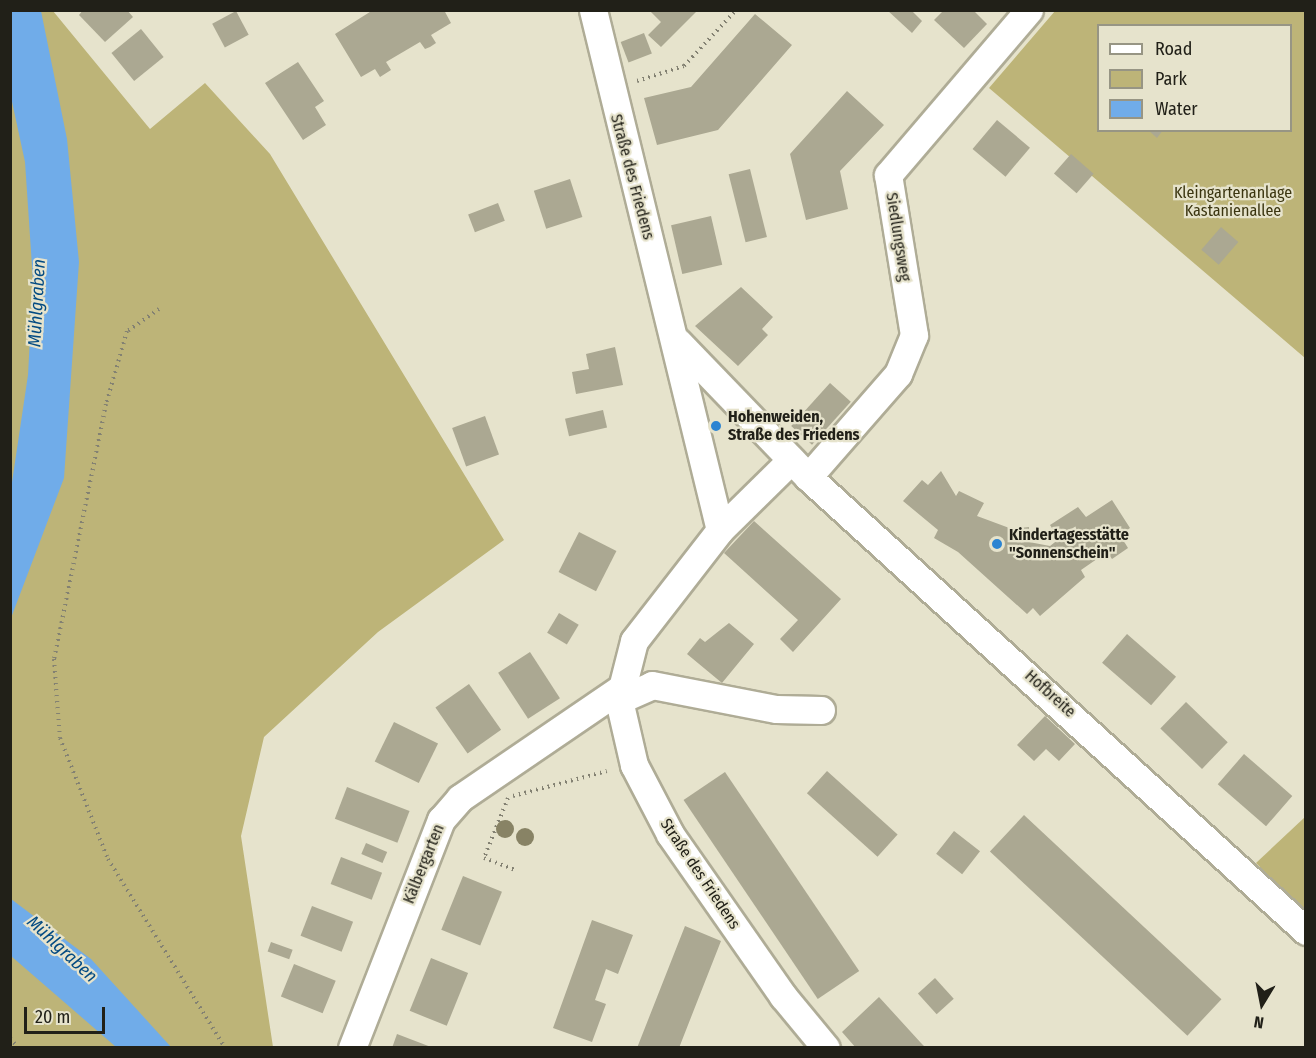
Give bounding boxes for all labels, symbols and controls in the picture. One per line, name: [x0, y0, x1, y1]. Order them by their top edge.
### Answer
legend: [1097, 24, 1292, 132]
text: Road: [1155, 38, 1192, 60]
text: Park: [1155, 68, 1187, 90]
text: Water: [1155, 98, 1198, 120]
street label: Straße des Friedens: [606, 112, 658, 242]
park label: Kleingartenanlage Kastanienallee: [1174, 183, 1292, 221]
street label: Siedlungsweg: [882, 191, 914, 283]
water label: Mühlgraben: [24, 259, 50, 347]
place label: Hohenweiden, Straße des Friedens: [728, 407, 860, 445]
marker: Hohenweiden, Straße des Friedens: [709, 419, 723, 433]
place label: Kindertagesstätte "Sonnenschein": [1009, 525, 1129, 563]
marker: Kindertagesstätte "Sonnenschein": [990, 537, 1004, 551]
street label: Hofbreite: [1021, 666, 1079, 722]
street label: Straße des Friedens: [656, 815, 744, 933]
street label: Kälbergarten: [399, 821, 449, 907]
water label: Mühlgraben: [22, 911, 102, 987]
north arrow: [1232, 974, 1292, 1034]
scale bar: [27, 995, 108, 1033]
text: 20 m: [35, 1006, 70, 1028]
text: N: [1252, 1012, 1265, 1032]

